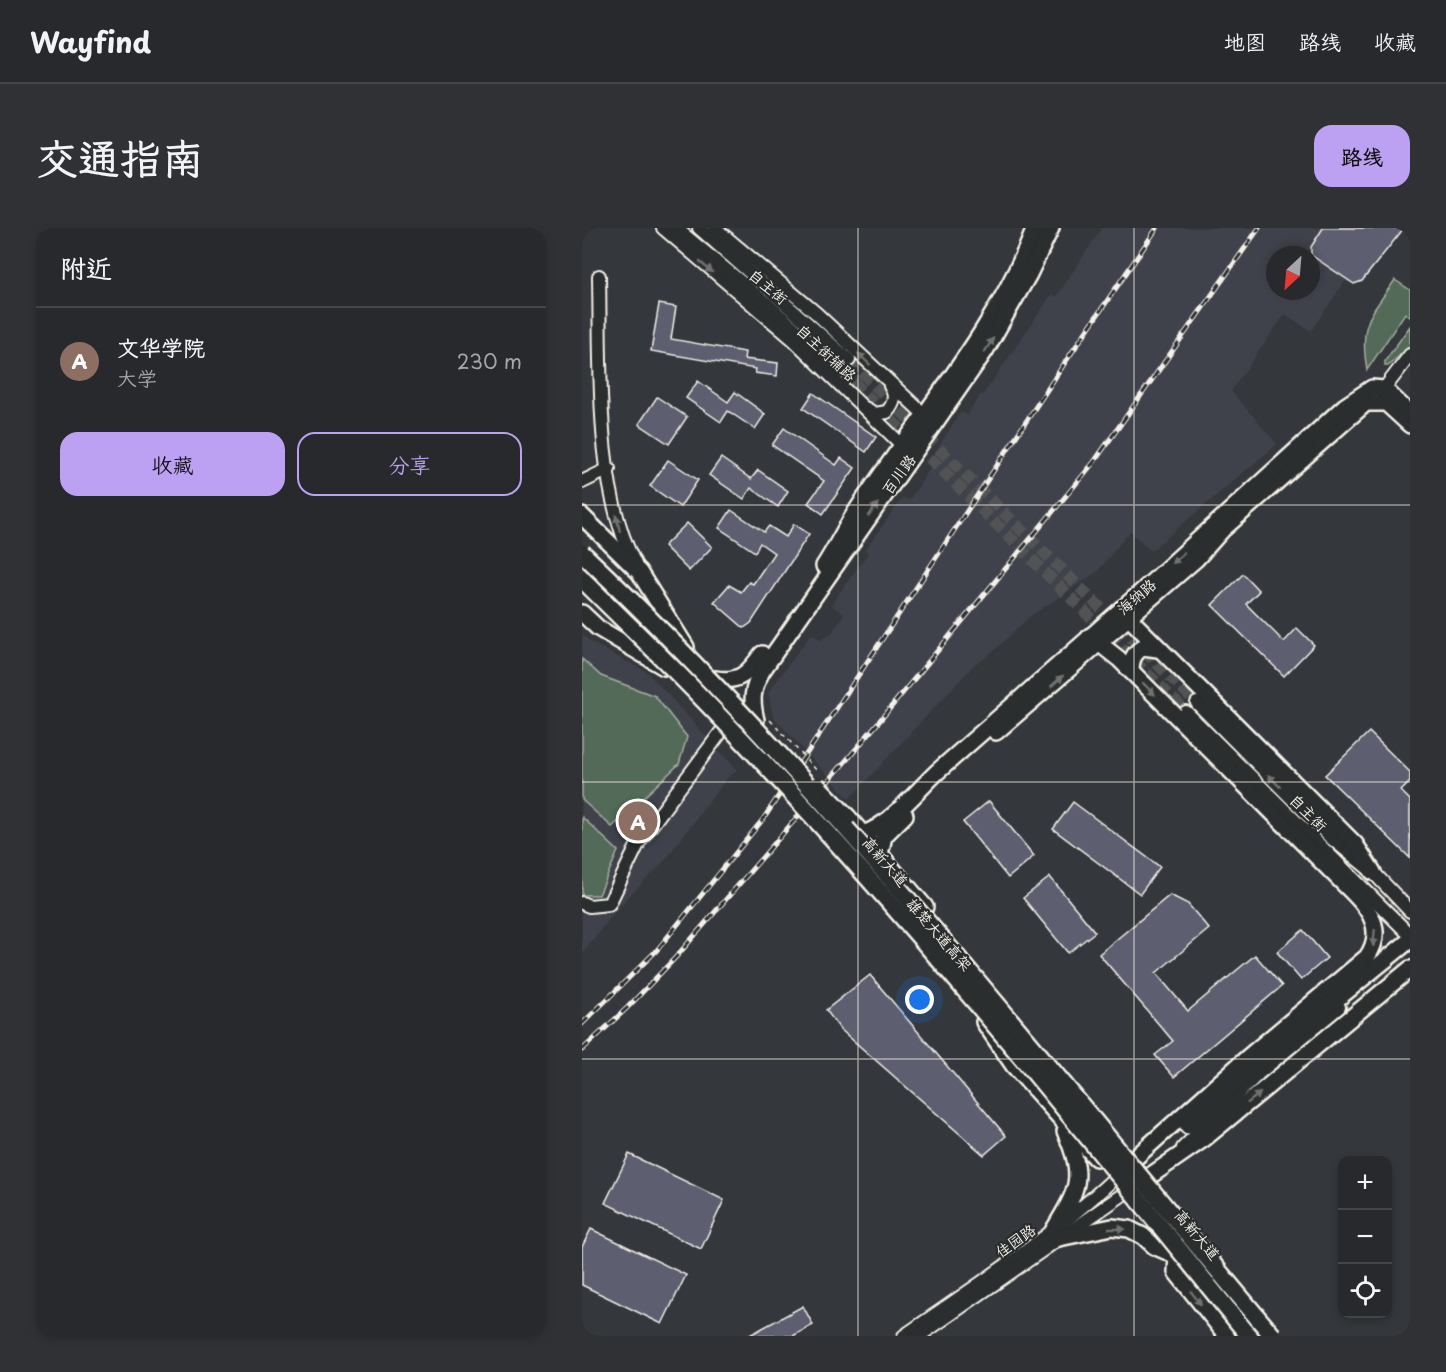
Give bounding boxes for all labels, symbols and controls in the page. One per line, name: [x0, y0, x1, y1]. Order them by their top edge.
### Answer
text: Wayfind: [30, 20, 151, 63]
text: 地图: [1224, 25, 1266, 57]
text: 路线: [1299, 25, 1341, 57]
text: 收藏: [1374, 25, 1416, 57]
text: 交通指南: [36, 125, 204, 188]
button: 路线: [1314, 125, 1410, 187]
north arrow: [1266, 246, 1320, 300]
text: 附近: [60, 248, 112, 287]
one-way arrow: [698, 260, 713, 273]
street label: 自主街: [744, 263, 794, 309]
street label: 自主街辅路: [792, 318, 862, 386]
text: 文华学院: [117, 330, 205, 363]
one-way arrow: [983, 337, 994, 353]
text: A: [72, 346, 87, 376]
text: 230 m: [457, 346, 522, 376]
one-way arrow: [857, 352, 871, 366]
text: 大学: [117, 363, 157, 393]
button: 收藏: [60, 432, 285, 496]
button: 分享: [297, 432, 522, 496]
street label: 百川路: [875, 449, 921, 499]
one-way arrow: [867, 502, 879, 518]
one-way arrow: [613, 513, 623, 532]
one-way arrow: [1171, 551, 1186, 564]
street label: 海纳路: [1111, 573, 1161, 619]
one-way arrow: [1049, 675, 1064, 688]
one-way arrow: [1141, 681, 1155, 695]
one-way arrow: [1267, 773, 1281, 788]
street label: 自主街: [1285, 788, 1333, 836]
pin: A: [618, 798, 658, 844]
street label: 高新大道: [858, 831, 914, 891]
street label: 雄楚大道高架: [902, 892, 978, 976]
one-way arrow: [1369, 929, 1379, 948]
your location: [905, 985, 934, 1014]
one-way arrow: [1246, 1091, 1262, 1104]
map controls: [1338, 1156, 1392, 1318]
button: +: [1338, 1156, 1392, 1210]
street label: 高新大道: [1170, 1204, 1226, 1264]
button: −: [1338, 1210, 1392, 1264]
street label: 佳园路: [990, 1218, 1040, 1262]
one-way arrow: [1107, 1224, 1126, 1233]
button: locate: [1338, 1264, 1392, 1318]
one-way arrow: [1189, 1290, 1202, 1305]

